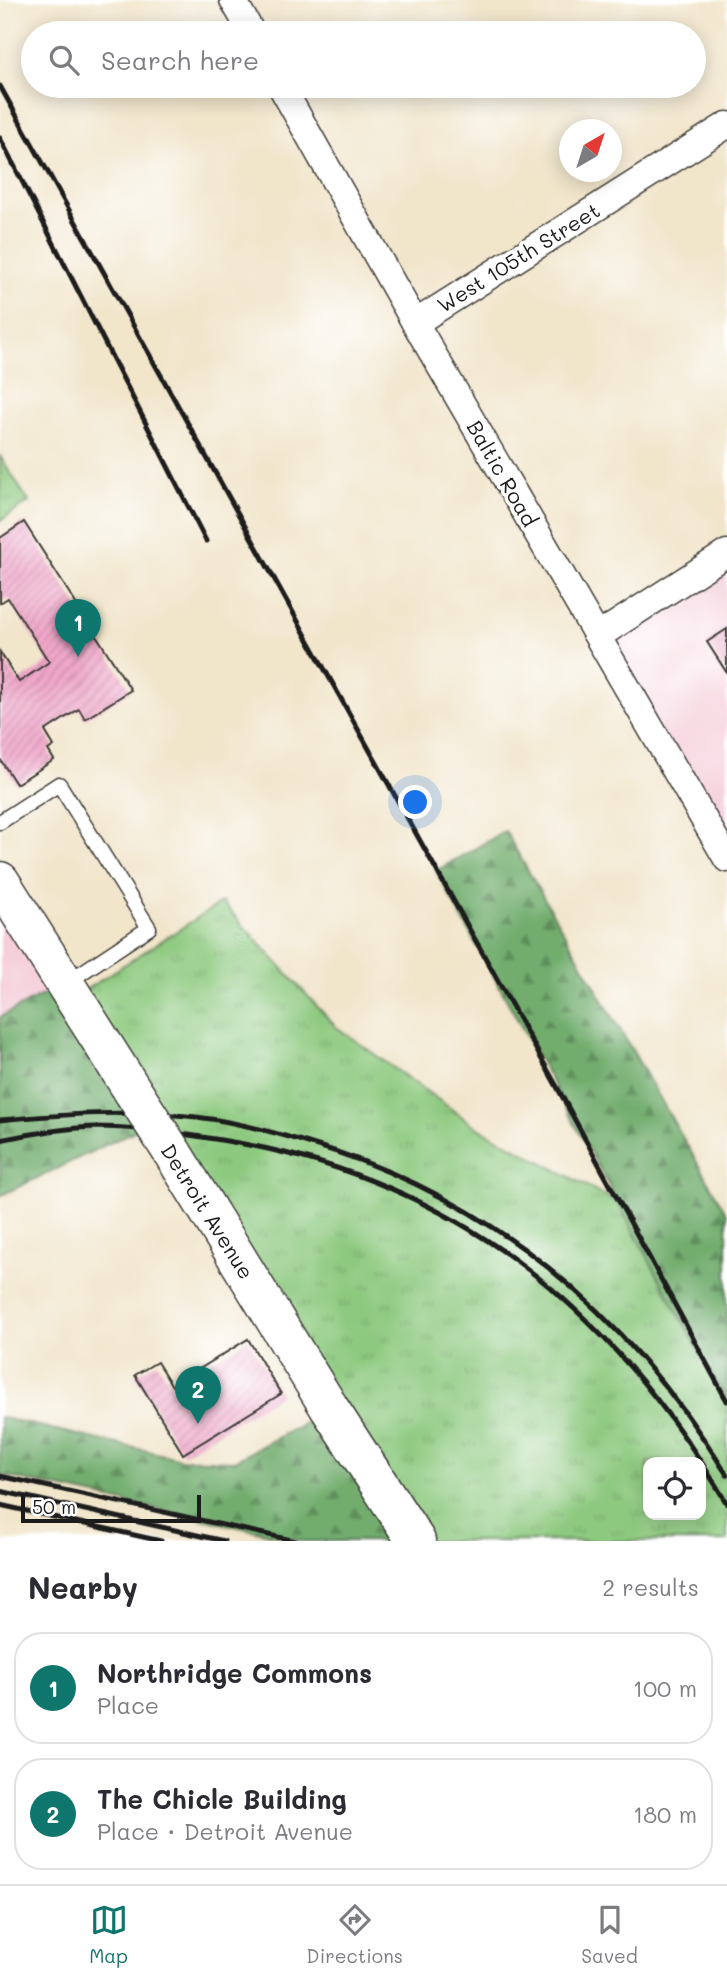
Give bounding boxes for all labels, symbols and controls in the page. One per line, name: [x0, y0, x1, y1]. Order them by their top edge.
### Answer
search box: [21, 21, 706, 98]
icon: search: [45, 41, 83, 79]
text: Search here: [101, 43, 259, 77]
north arrow: [559, 119, 622, 182]
street label: West 105th Street: [432, 196, 604, 318]
street label: Baltic Road: [462, 415, 544, 531]
pin: 1: [55, 599, 101, 657]
your location: [398, 785, 432, 819]
street label: Detroit Avenue: [156, 1138, 260, 1284]
pin: 2: [175, 1366, 221, 1424]
map controls: [643, 1457, 706, 1520]
button: locate: [643, 1457, 706, 1520]
scale bar: [21, 1492, 201, 1524]
text: 50 m: [32, 1494, 76, 1519]
text: Nearby: [28, 1567, 138, 1607]
text: 2 results: [602, 1572, 699, 1602]
text: Northridge Commons: [97, 1656, 372, 1690]
text: 1: [48, 1673, 58, 1703]
text: 100 m: [633, 1673, 697, 1703]
text: Place: [97, 1690, 159, 1720]
text: The Chicle Building: [97, 1782, 347, 1816]
text: 2: [47, 1799, 59, 1829]
text: 180 m: [633, 1799, 697, 1829]
text: Place · Detroit Avenue: [97, 1816, 353, 1846]
tab: Map: [89, 1901, 128, 1968]
tab: Directions: [306, 1901, 403, 1968]
tab: Saved: [581, 1901, 638, 1968]

